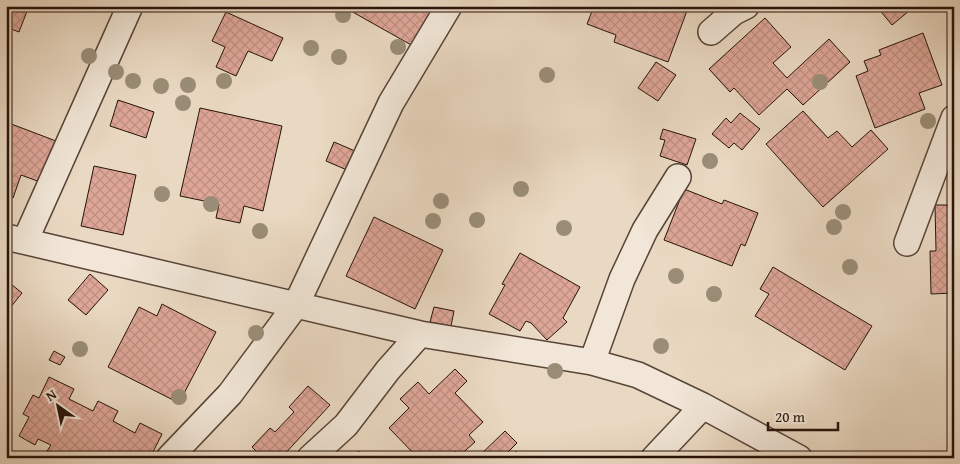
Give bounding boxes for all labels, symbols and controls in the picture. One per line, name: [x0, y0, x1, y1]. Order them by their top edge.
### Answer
north arrow: [32, 382, 82, 432]
text: N: [42, 384, 61, 406]
scale bar: [768, 399, 838, 431]
text: 20 m: [775, 406, 806, 427]

